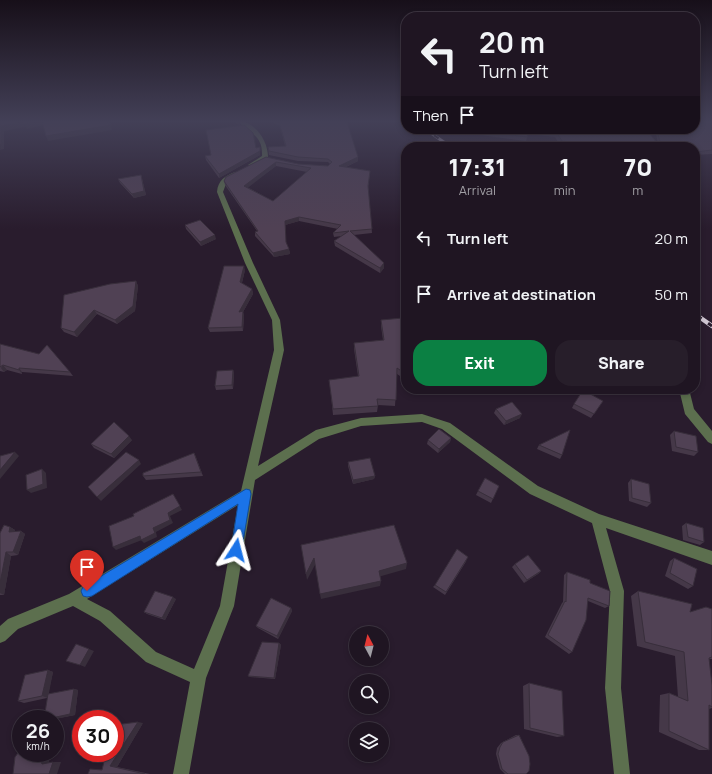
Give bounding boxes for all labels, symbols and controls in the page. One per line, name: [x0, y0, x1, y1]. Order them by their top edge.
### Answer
text: 20 m: [479, 23, 545, 61]
icon: left: [413, 28, 465, 80]
text: Turn left: [479, 59, 549, 83]
icon: arrive: [456, 104, 478, 126]
text: Then: [413, 105, 448, 126]
text: 17:31: [449, 150, 506, 183]
text: 1: [559, 150, 570, 183]
text: 70: [623, 150, 652, 183]
text: Arrival: [459, 181, 496, 199]
text: min: [554, 181, 576, 199]
text: m: [632, 181, 643, 199]
icon: left: [413, 227, 435, 249]
text: Turn left: [447, 228, 509, 249]
text: 20 m: [655, 228, 688, 249]
icon: arrive: [413, 283, 435, 305]
text: Arrive at destination: [447, 284, 596, 305]
text: 50 m: [654, 284, 688, 305]
button: Exit: [413, 340, 547, 386]
button: Share: [555, 340, 688, 386]
position arrow: [215, 529, 257, 571]
pin: [70, 550, 104, 591]
icon: arrive: [76, 556, 98, 578]
north arrow: [349, 626, 389, 666]
map controls: [349, 626, 389, 762]
button: search: [349, 674, 389, 714]
speed limit sign: 30: [72, 710, 124, 762]
text: 26: [26, 717, 50, 744]
button: layers: [349, 722, 389, 762]
text: km/h: [26, 739, 50, 753]

